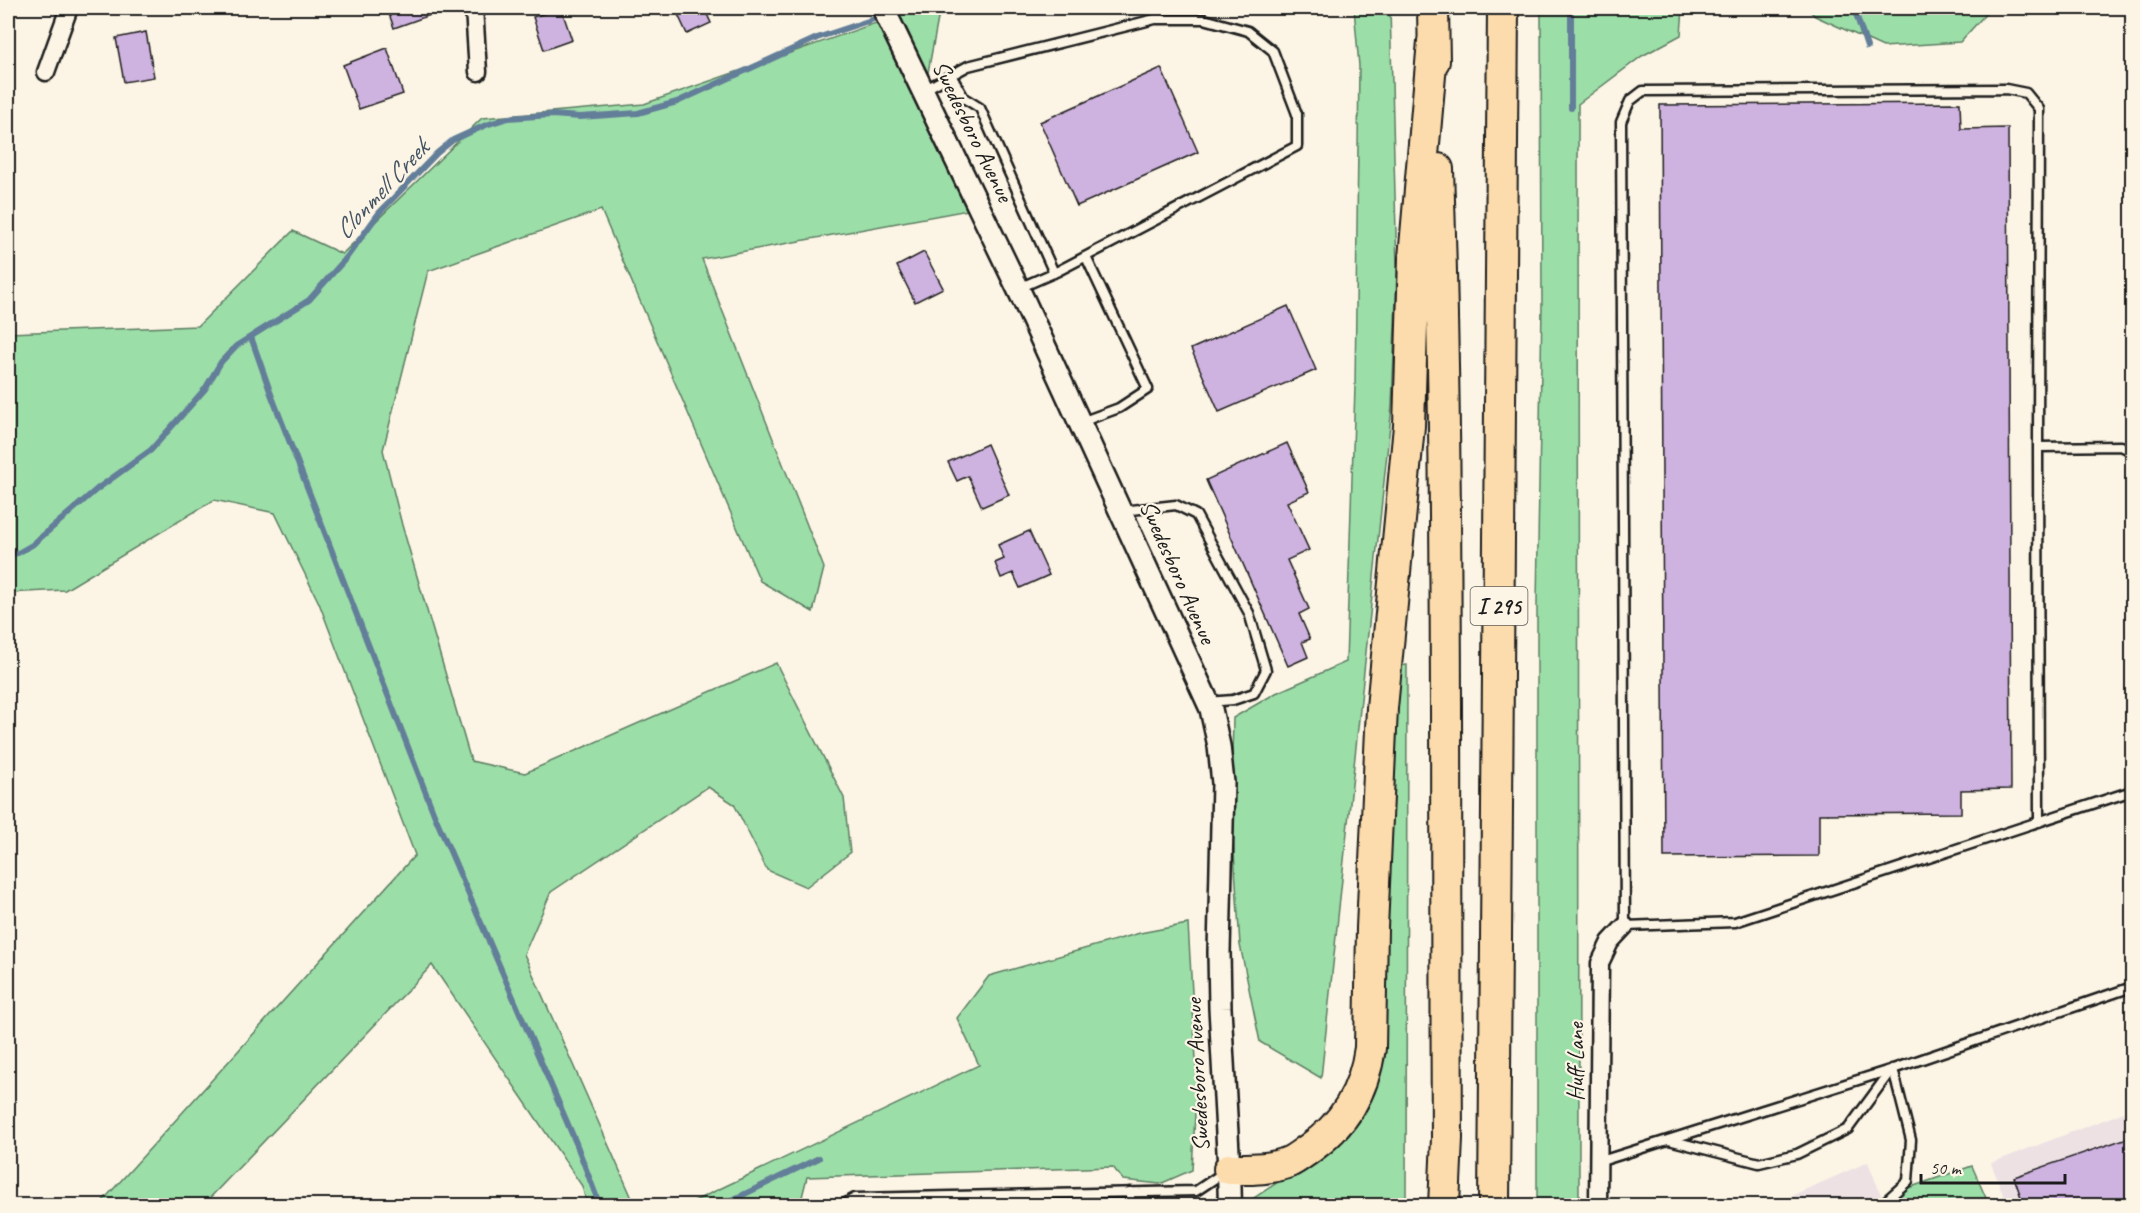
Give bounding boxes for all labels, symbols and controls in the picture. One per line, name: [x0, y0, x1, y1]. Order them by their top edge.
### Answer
street label: Swedesboro Avenue: [926, 55, 1021, 209]
water label: Clonmell Creek: [327, 130, 439, 246]
street label: Swedesboro Avenue: [1133, 496, 1224, 650]
road number: I 295: [1470, 587, 1528, 625]
street label: Swedesboro Avenue: [1178, 995, 1216, 1153]
street label: Huff Lane: [1560, 1020, 1590, 1101]
scale bar: [1921, 1147, 2065, 1185]
text: 50 m: [1930, 1157, 1963, 1179]

